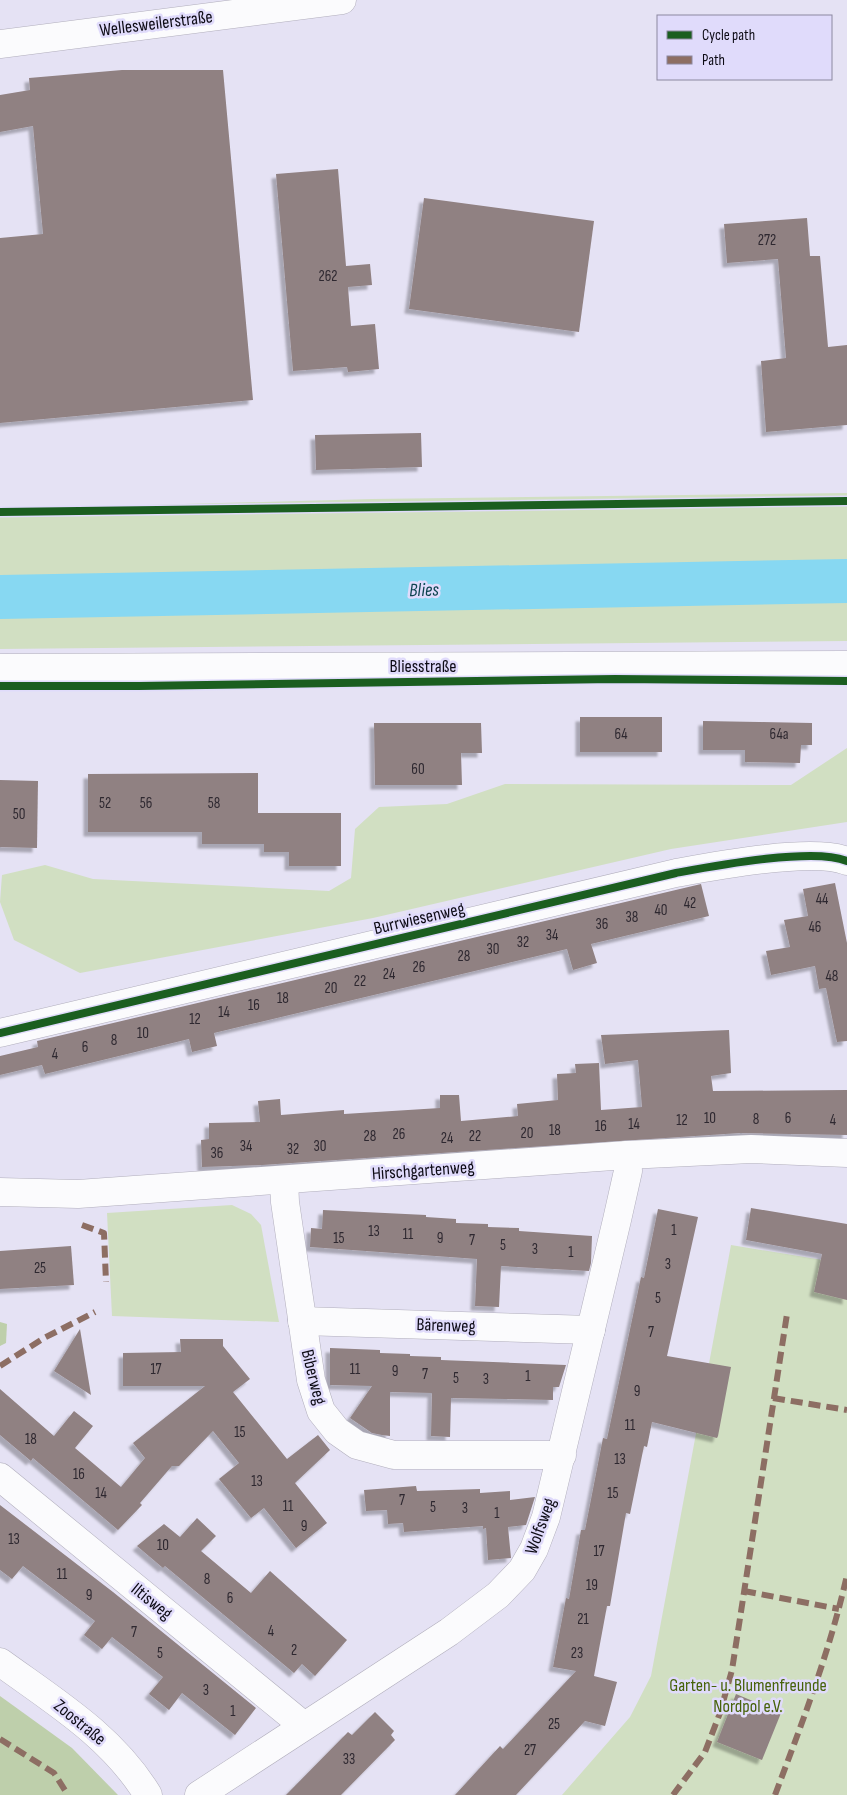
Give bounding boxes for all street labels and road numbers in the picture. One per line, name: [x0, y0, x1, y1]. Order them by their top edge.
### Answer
street label: Wellesweilerstraße: [98, 6, 214, 41]
street label: Bliesstraße: [389, 656, 457, 677]
street label: Burrwiesenweg: [372, 898, 467, 939]
street label: Hirschgartenweg: [371, 1156, 475, 1185]
street label: Bärenweg: [416, 1314, 476, 1337]
street label: Biberweg: [297, 1347, 330, 1407]
street label: Wolfsweg: [521, 1495, 560, 1557]
street label: Iltisweg: [127, 1579, 176, 1624]
street label: Zoostraße: [50, 1695, 110, 1750]

